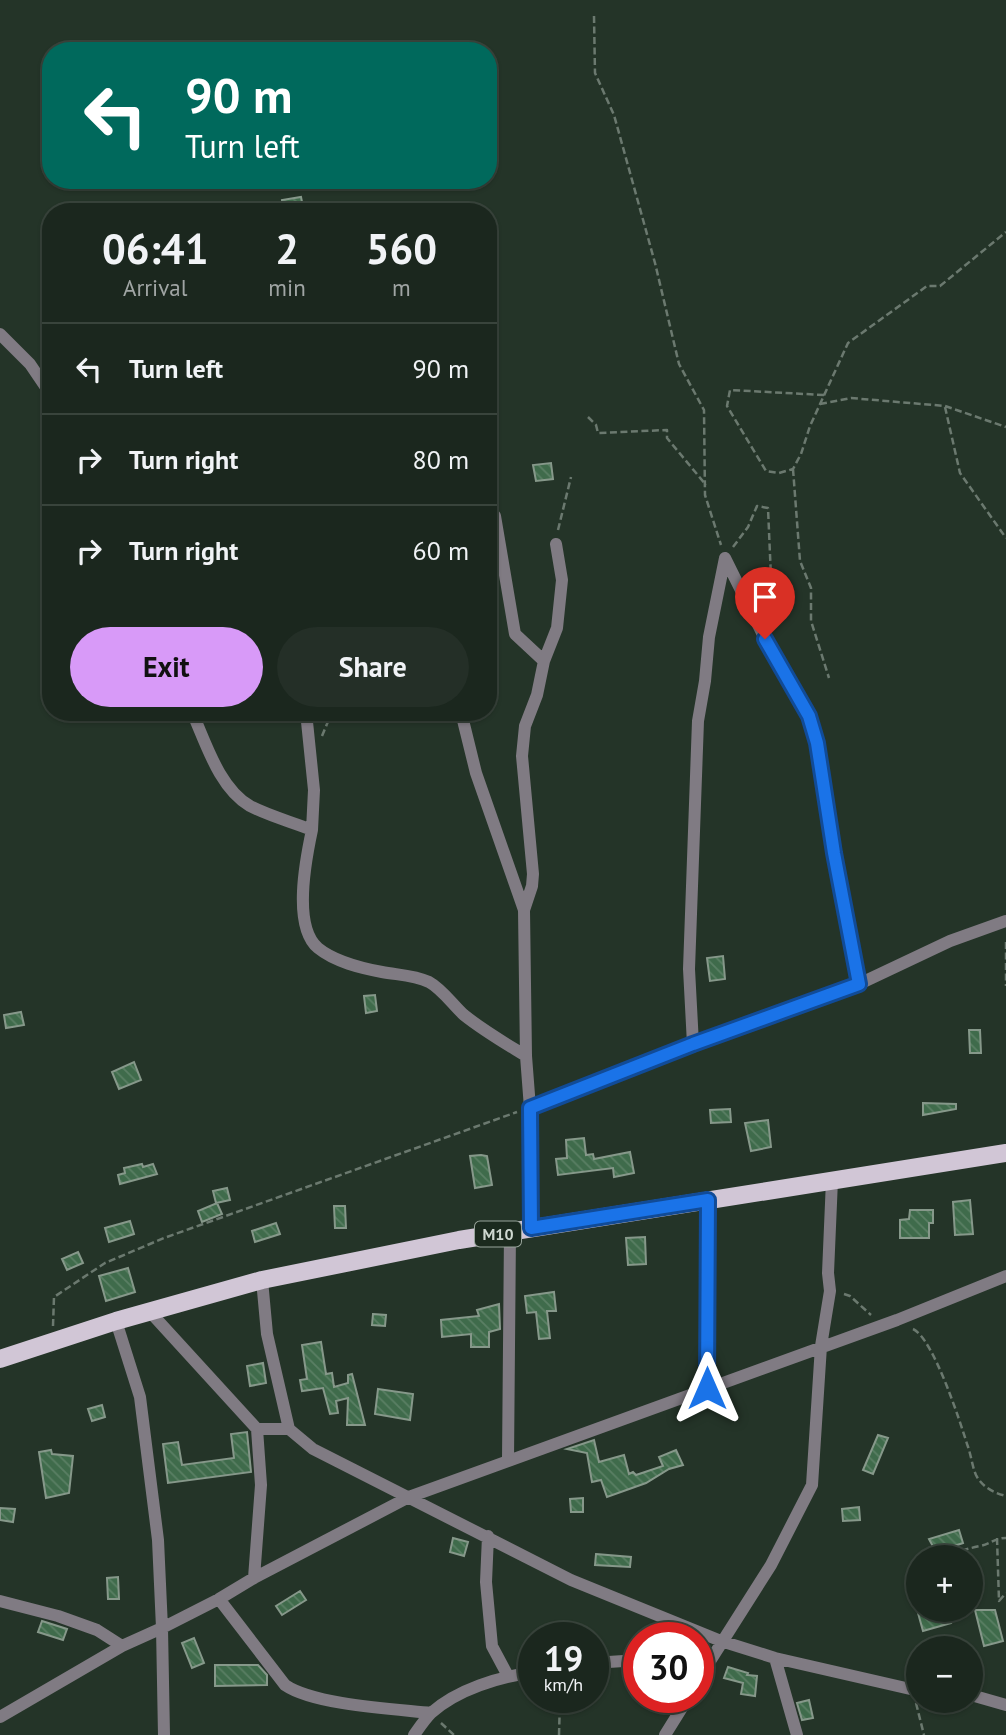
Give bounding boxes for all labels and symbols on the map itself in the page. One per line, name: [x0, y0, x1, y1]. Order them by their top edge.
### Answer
pin: [735, 567, 795, 639]
road number: M10: [475, 1222, 521, 1246]
position arrow: [670, 1351, 744, 1425]
speed limit sign: 30: [623, 1622, 714, 1713]

